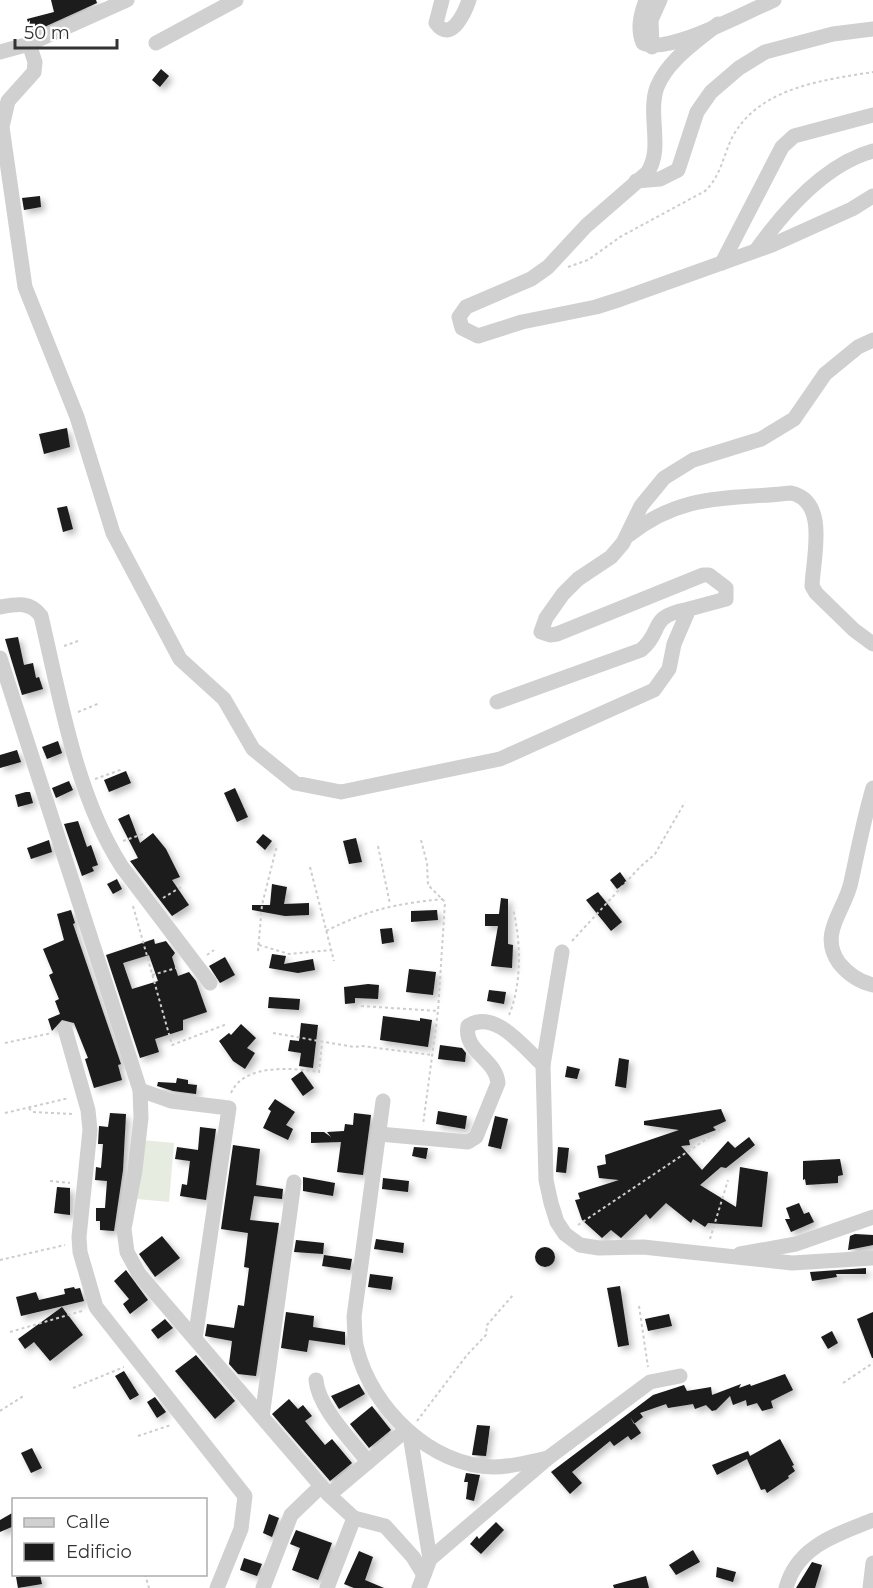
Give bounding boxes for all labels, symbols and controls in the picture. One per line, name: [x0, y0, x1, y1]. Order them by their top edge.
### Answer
scale bar: [15, 12, 117, 50]
text: 50 m: [24, 22, 70, 44]
legend: [12, 1498, 207, 1576]
text: Calle: [66, 1511, 110, 1533]
text: Edificio: [66, 1541, 132, 1563]

